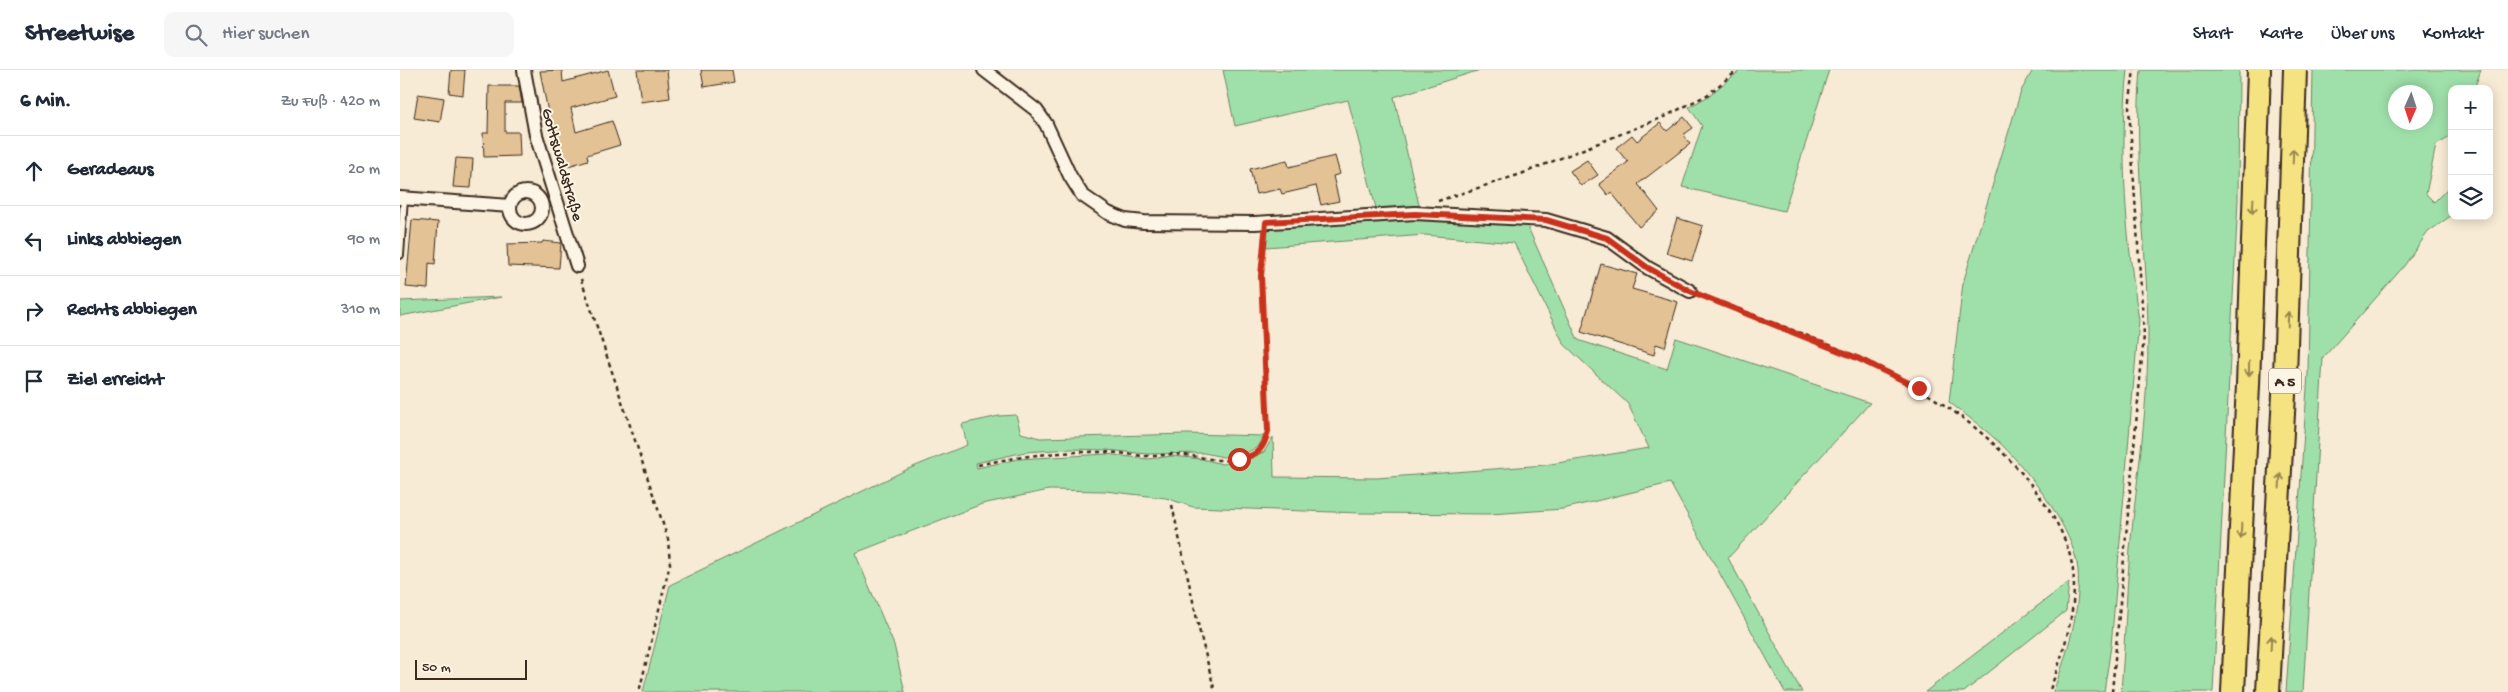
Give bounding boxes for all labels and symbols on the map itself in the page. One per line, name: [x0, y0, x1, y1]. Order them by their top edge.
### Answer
north arrow: [2388, 85, 2433, 130]
street label: Gottswaldstraße: [535, 106, 586, 224]
one-way arrow: [2288, 149, 2298, 165]
one-way arrow: [2249, 198, 2258, 214]
one-way arrow: [2283, 311, 2292, 327]
one-way arrow: [2244, 360, 2254, 376]
road number: A 5: [2269, 368, 2301, 394]
route end: [1908, 377, 1931, 400]
route start: [1228, 448, 1251, 471]
one-way arrow: [2275, 473, 2284, 489]
one-way arrow: [2237, 523, 2246, 539]
one-way arrow: [2267, 636, 2276, 652]
scale bar: [415, 657, 528, 680]

